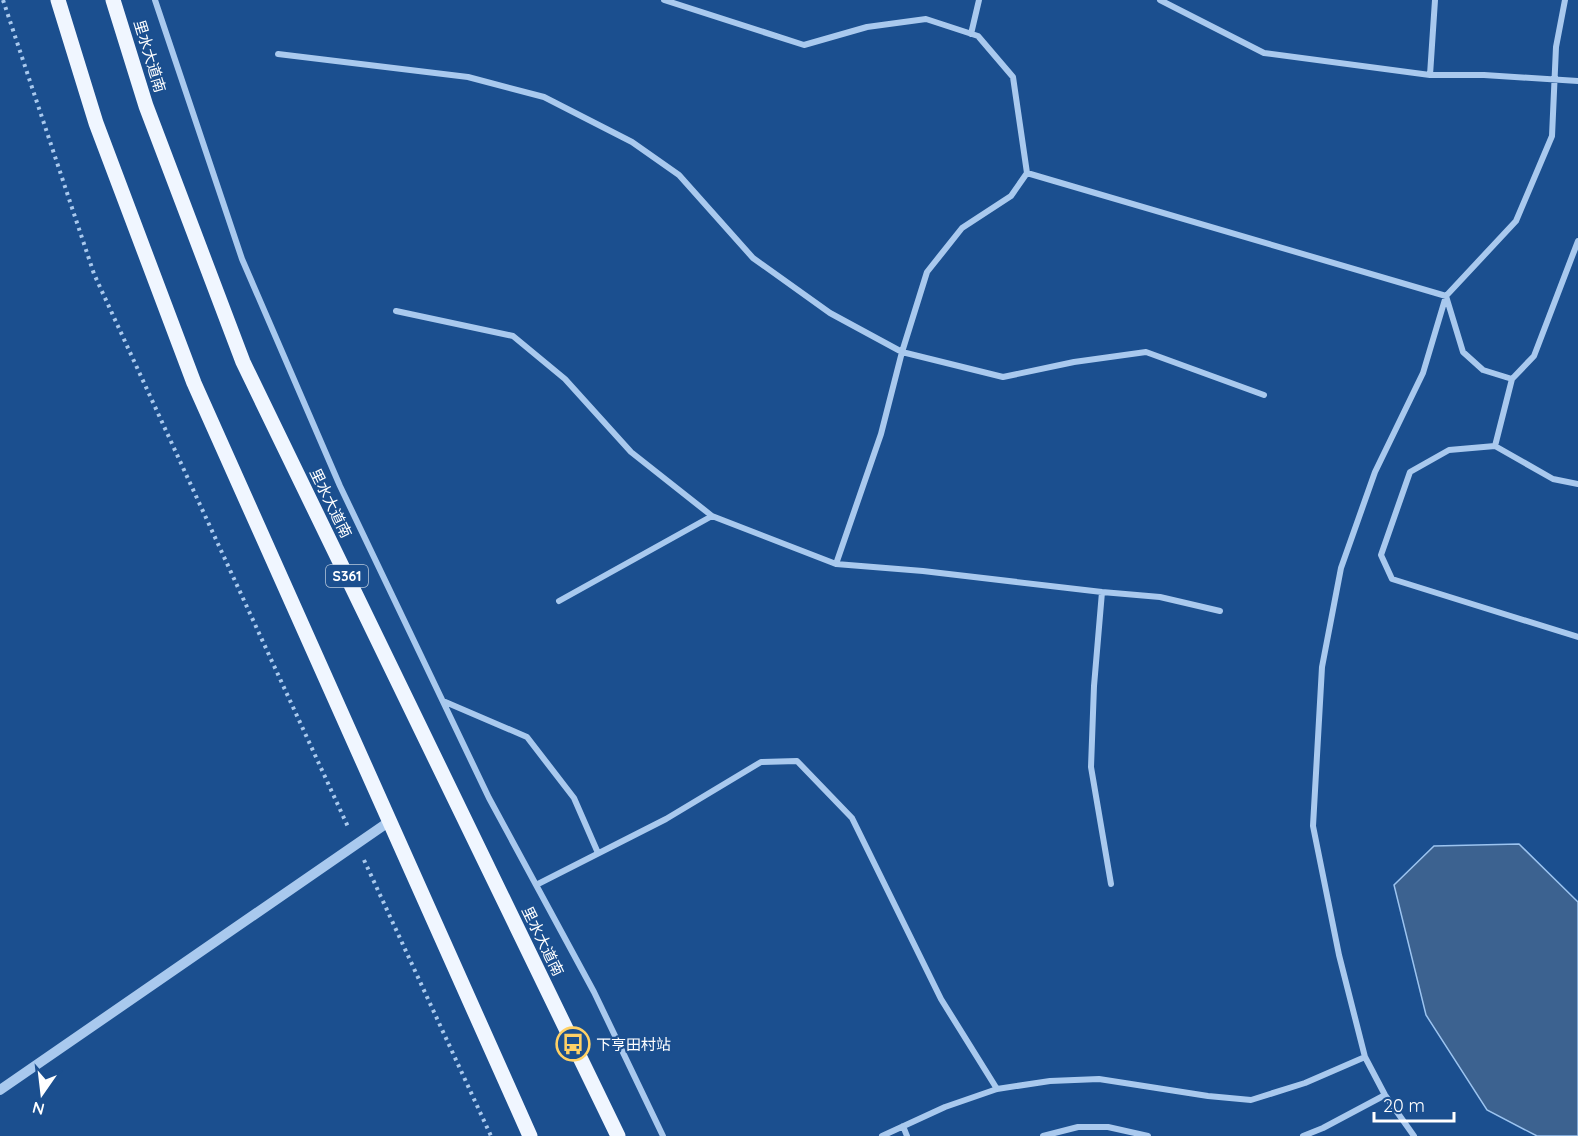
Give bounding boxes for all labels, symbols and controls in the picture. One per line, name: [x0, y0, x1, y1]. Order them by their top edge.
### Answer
street label: 里水大道南: [130, 17, 170, 95]
street label: 里水大道南: [306, 465, 356, 541]
road number: S361: [326, 565, 368, 587]
street label: 里水大道南: [518, 903, 568, 979]
bus stop icon: 下亨田村站: [555, 1026, 591, 1062]
place label: 下亨田村站: [596, 1035, 671, 1054]
north arrow: [12, 1064, 72, 1124]
scale bar: [1374, 1085, 1454, 1123]
text: 20 m: [1383, 1094, 1425, 1117]
text: N: [30, 1097, 46, 1120]

